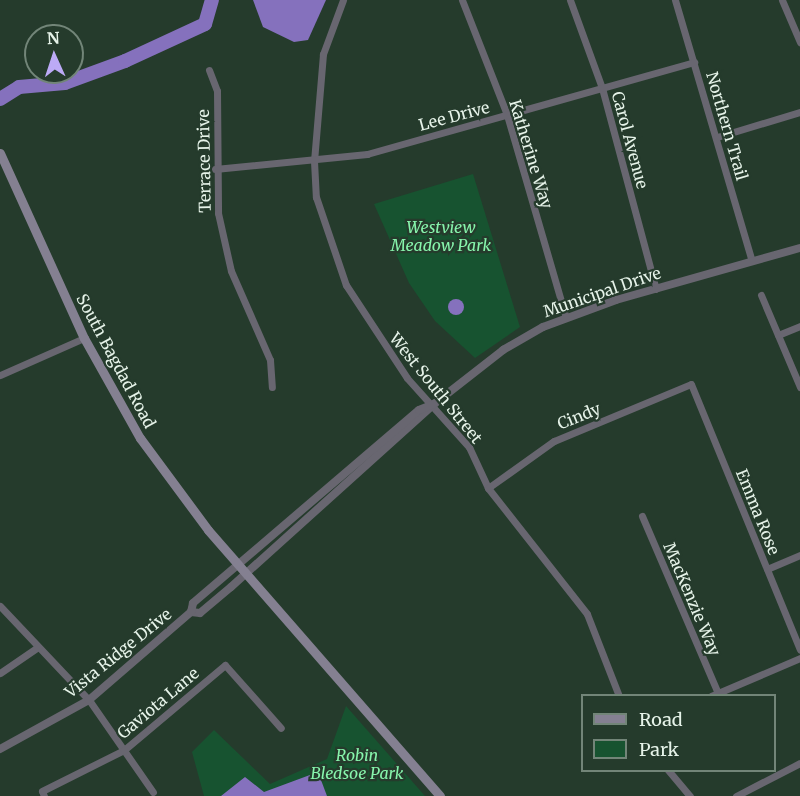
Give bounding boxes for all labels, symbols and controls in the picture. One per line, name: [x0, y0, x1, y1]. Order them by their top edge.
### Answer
north arrow: [24, 24, 84, 84]
text: N: [46, 28, 60, 48]
street label: Northern Trail: [702, 69, 752, 183]
street label: Carol Avenue: [608, 89, 652, 191]
street label: Lee Drive: [417, 97, 491, 135]
street label: Katherine Way: [505, 97, 557, 211]
street label: Terrace Drive: [193, 109, 215, 213]
park label: Westview Meadow Park: [391, 217, 491, 255]
street label: Municipal Drive: [541, 263, 663, 321]
street label: South Bagdad Road: [72, 291, 160, 431]
street label: West South Street: [386, 329, 486, 447]
street label: Cindy: [555, 399, 603, 433]
street label: Emma Rose: [732, 466, 784, 558]
street label: MacKenzie Way: [659, 539, 725, 659]
street label: Vista Ridge Drive: [61, 604, 175, 702]
street label: Gaviota Lane: [113, 663, 203, 743]
legend: [581, 694, 776, 772]
text: Road: [639, 708, 683, 731]
text: Park: [639, 738, 679, 761]
park label: Robin Bledsoe Park: [310, 745, 404, 783]

